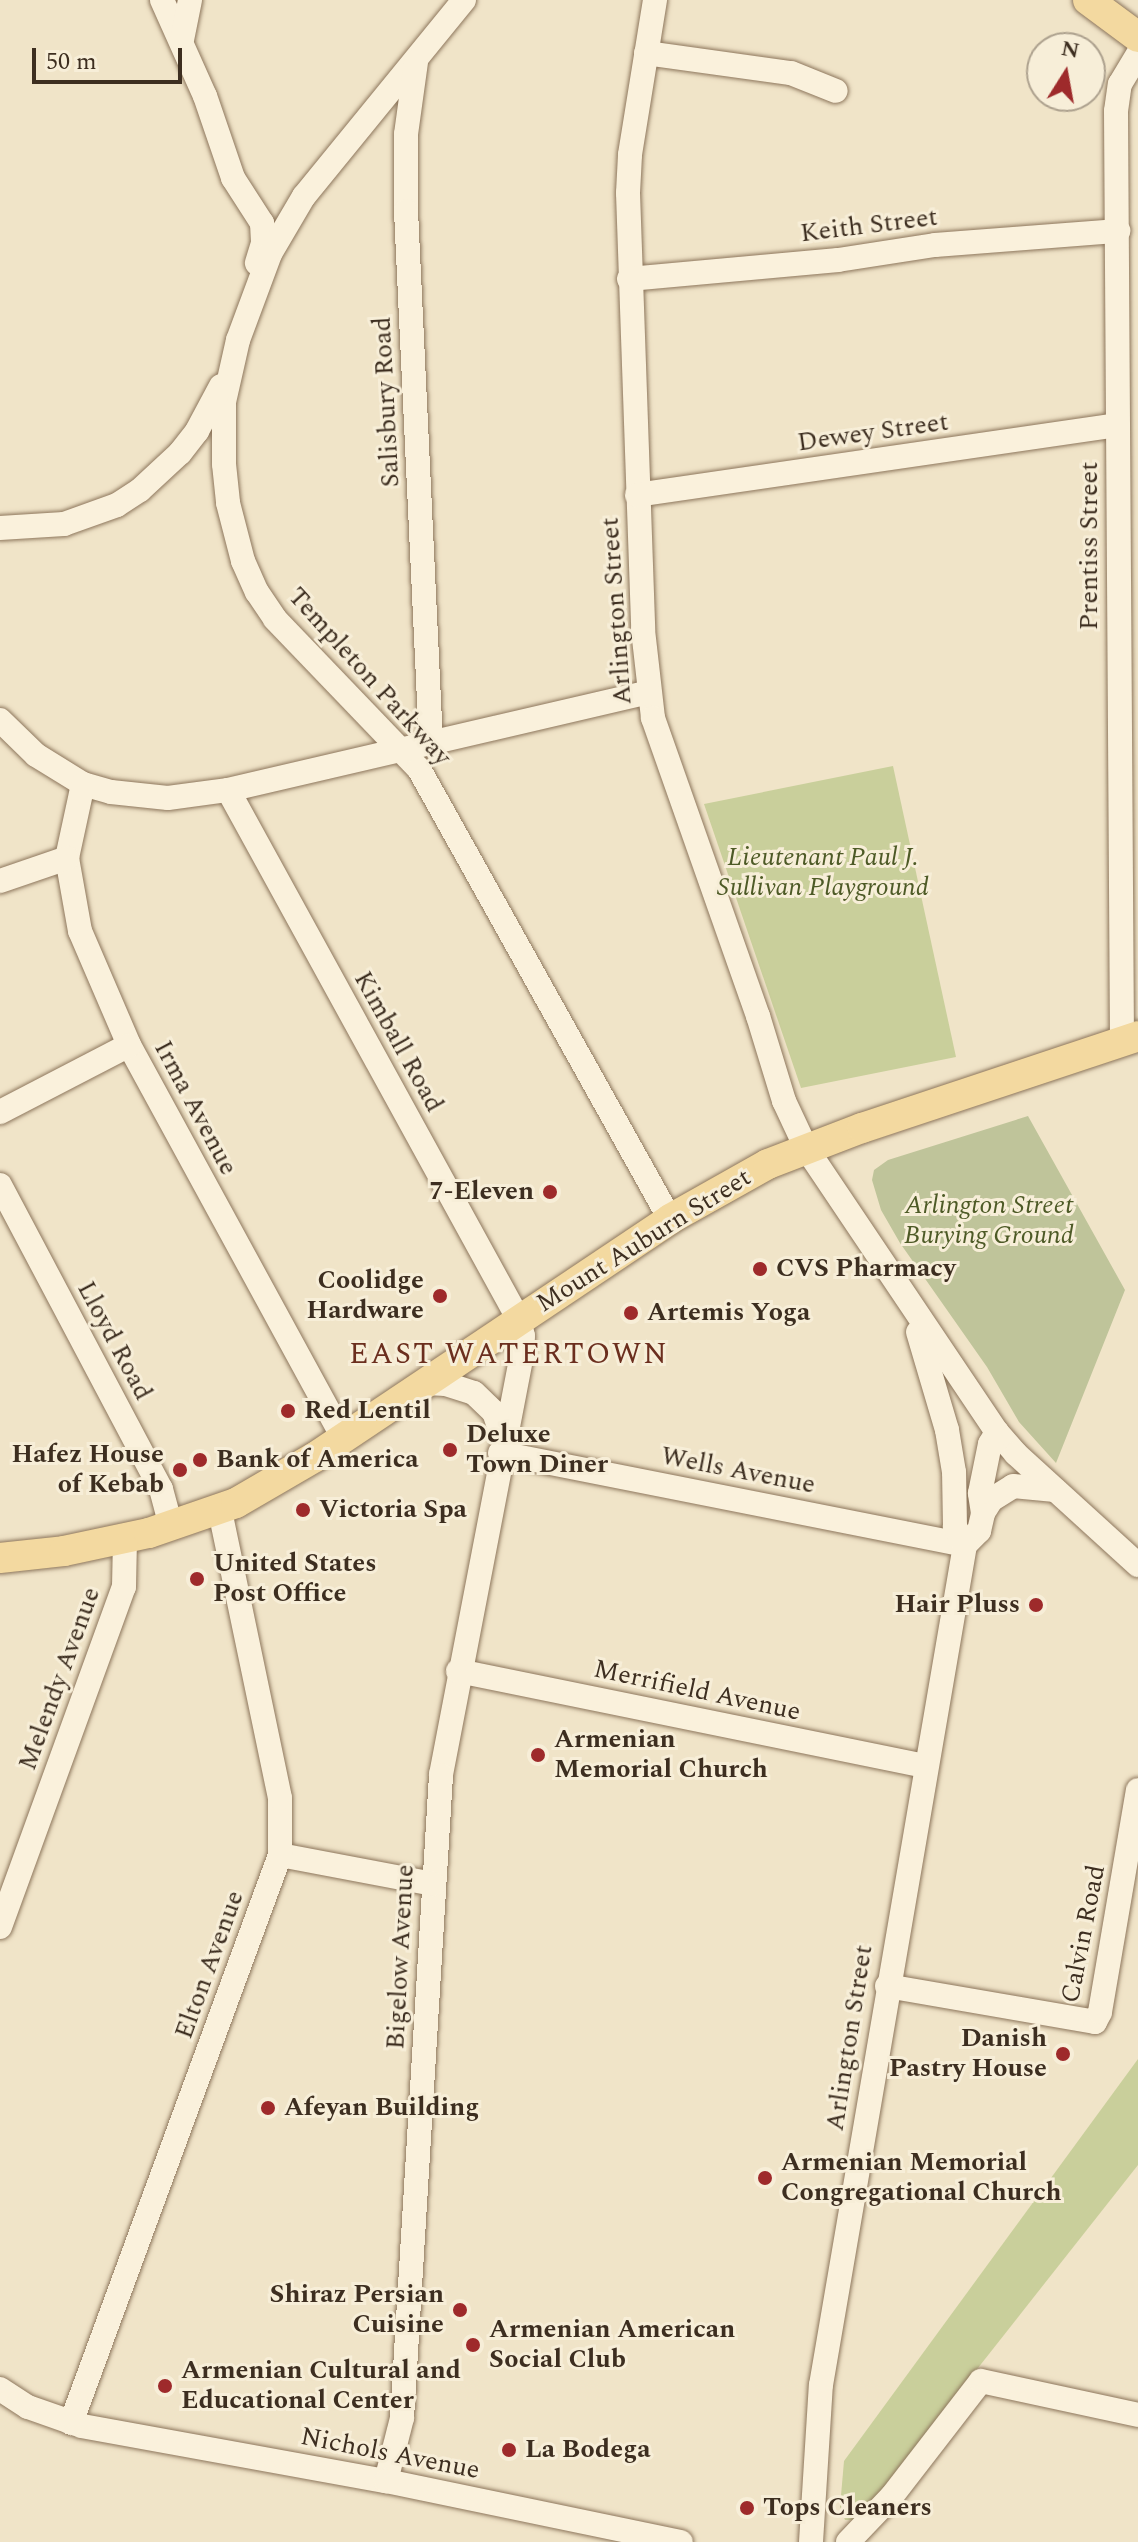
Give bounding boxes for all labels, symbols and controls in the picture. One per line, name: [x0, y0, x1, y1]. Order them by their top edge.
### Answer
scale bar: [36, 32, 186, 82]
north arrow: [1026, 32, 1106, 112]
text: N: [1058, 32, 1082, 68]
text: 50 m: [46, 44, 97, 80]
street label: Keith Street: [799, 202, 939, 250]
street label: Salisbury Road: [367, 316, 407, 488]
street label: Dewey Street: [796, 407, 950, 459]
street label: Prentiss Street: [1074, 462, 1106, 630]
street label: Arlington Street: [595, 516, 639, 706]
street label: Templeton Parkway: [281, 581, 457, 773]
park label: Lieutenant Paul J. Sullivan Playground: [717, 842, 929, 904]
street label: Kimball Road: [346, 966, 450, 1118]
street label: Irma Avenue: [147, 1035, 243, 1181]
street label: Mount Auburn Street: [531, 1162, 757, 1320]
place label: 7-Eleven: [429, 1176, 534, 1208]
marker: 7-Eleven: [541, 1183, 559, 1201]
park label: Arlington Street Burying Ground: [904, 1190, 1074, 1252]
place label: CVS Pharmacy: [776, 1253, 956, 1285]
marker: CVS Pharmacy: [751, 1260, 769, 1278]
place label: Coolidge Hardware: [306, 1265, 424, 1326]
street label: Lloyd Road: [70, 1276, 158, 1406]
marker: Coolidge Hardware: [431, 1287, 449, 1305]
place label: Artemis Yoga: [647, 1297, 810, 1329]
marker: Artemis Yoga: [622, 1304, 640, 1322]
district label: EAST WATERTOWN: [349, 1336, 669, 1372]
place label: Red Lentil: [304, 1395, 431, 1427]
marker: Red Lentil: [279, 1402, 297, 1420]
place label: Deluxe Town Diner: [466, 1419, 608, 1480]
place label: Hafez House of Kebab: [11, 1439, 164, 1500]
marker: Deluxe Town Diner: [441, 1441, 459, 1459]
street label: Wells Avenue: [658, 1441, 818, 1501]
place label: Bank of America: [216, 1444, 419, 1476]
marker: Bank of America: [191, 1451, 209, 1469]
marker: Hafez House of Kebab: [171, 1461, 189, 1479]
place label: Victoria Spa: [319, 1494, 467, 1526]
marker: Victoria Spa: [294, 1501, 312, 1519]
place label: United States Post Office: [213, 1548, 377, 1610]
marker: United States Post Office: [188, 1570, 206, 1588]
street label: Melendy Avenue: [12, 1583, 108, 1775]
place label: Hair Pluss: [895, 1589, 1020, 1621]
marker: Hair Pluss: [1027, 1596, 1045, 1614]
street label: Merrifield Avenue: [591, 1654, 803, 1728]
place label: Armenian Memorial Church: [554, 1724, 768, 1786]
marker: Armenian Memorial Church: [529, 1746, 547, 1764]
street label: Calvin Road: [1055, 1862, 1113, 2006]
street label: Bigelow Avenue: [381, 1864, 421, 2050]
street label: Elton Avenue: [169, 1887, 251, 2043]
street label: Arlington Street: [820, 1943, 880, 2133]
place label: Danish Pastry House: [889, 2023, 1047, 2084]
marker: Danish Pastry House: [1054, 2045, 1072, 2063]
place label: Afeyan Building: [284, 2092, 479, 2124]
marker: Afeyan Building: [259, 2099, 277, 2117]
place label: Armenian Memorial Congregational Church: [781, 2147, 1062, 2208]
marker: Armenian Memorial Congregational Church: [756, 2169, 774, 2187]
place label: Shiraz Persian Cuisine: [270, 2279, 444, 2340]
marker: Shiraz Persian Cuisine: [451, 2301, 469, 2319]
place label: Armenian American Social Club: [489, 2314, 735, 2376]
marker: Armenian American Social Club: [464, 2336, 482, 2354]
place label: Armenian Cultural and Educational Center: [181, 2355, 461, 2416]
marker: Armenian Cultural and Educational Center: [156, 2377, 174, 2395]
street label: Nichols Avenue: [298, 2421, 482, 2487]
place label: La Bodega: [525, 2434, 651, 2466]
marker: La Bodega: [500, 2441, 518, 2459]
place label: Tops Cleaners: [763, 2492, 932, 2524]
marker: Tops Cleaners: [738, 2499, 756, 2517]

